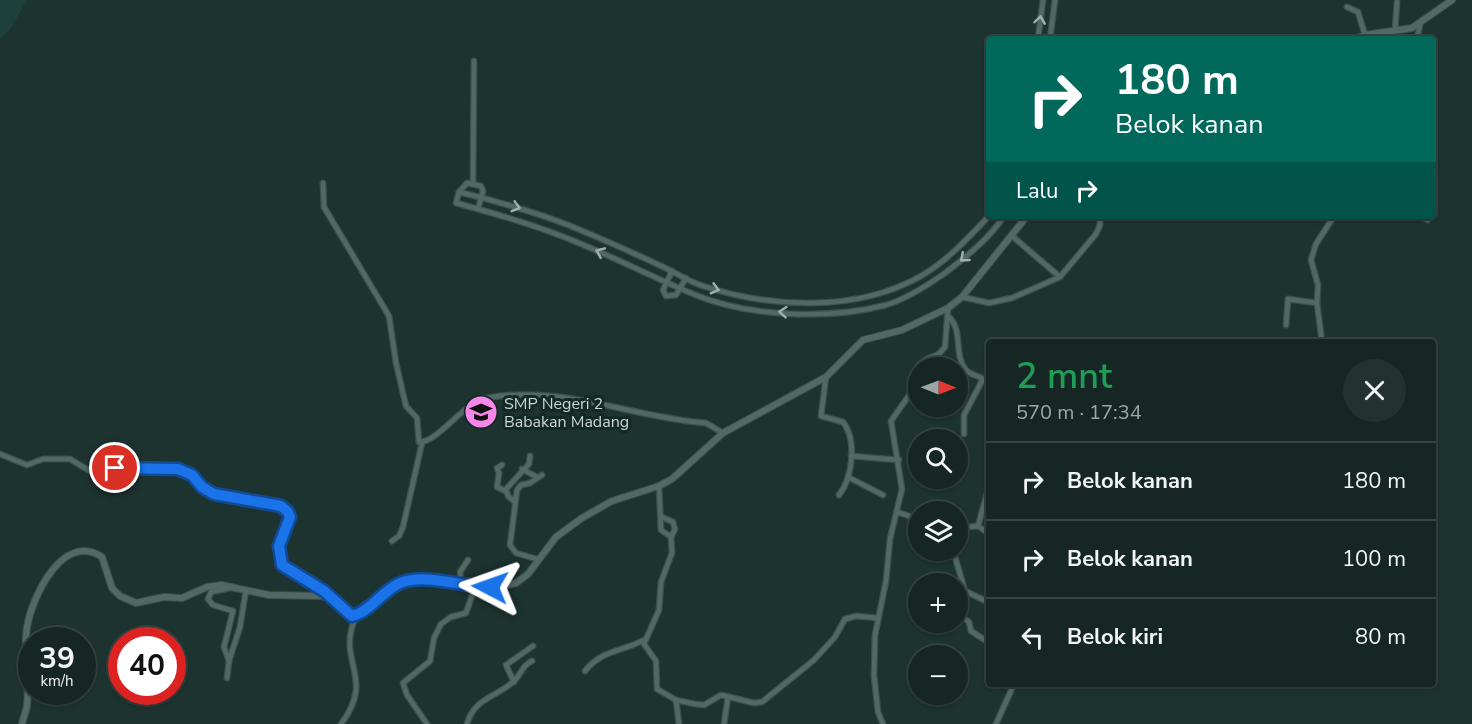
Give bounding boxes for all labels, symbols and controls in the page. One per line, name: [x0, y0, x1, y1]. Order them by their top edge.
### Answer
one-way arrow: [1034, 15, 1046, 24]
text: 180 m: [1115, 52, 1239, 109]
icon: right: [1016, 60, 1094, 138]
text: Belok kanan: [1115, 106, 1264, 143]
icon: right: [1070, 174, 1103, 207]
text: Lalu: [1016, 176, 1058, 206]
one-way arrow: [510, 200, 521, 212]
one-way arrow: [595, 247, 606, 259]
one-way arrow: [960, 251, 971, 262]
one-way arrow: [710, 281, 720, 294]
one-way arrow: [779, 306, 788, 319]
text: 2 mnt: [1016, 352, 1112, 401]
north arrow: [908, 357, 968, 417]
map controls: [908, 357, 968, 705]
button: close: [1343, 359, 1406, 422]
place label: SMP Negeri 2 Babakan Madang: [504, 393, 629, 433]
school or university icon: SMP Negeri 2 Babakan Madang: [463, 394, 499, 430]
text: 570 m · 17:34: [1016, 399, 1142, 426]
button: search: [908, 429, 968, 489]
pin: [89, 442, 140, 493]
icon: arrive: [98, 451, 131, 484]
icon: right: [1016, 465, 1049, 498]
text: Belok kanan: [1067, 466, 1193, 496]
text: 180 m: [1342, 466, 1406, 496]
button: layers: [908, 501, 968, 561]
icon: right: [1016, 543, 1049, 576]
text: Belok kanan: [1067, 544, 1193, 574]
text: 100 m: [1342, 544, 1406, 574]
position arrow: [458, 555, 522, 619]
button: +: [908, 573, 968, 633]
icon: left: [1016, 621, 1049, 654]
text: Belok kiri: [1067, 622, 1163, 652]
text: 80 m: [1355, 622, 1406, 652]
speed limit sign: 40: [108, 627, 186, 705]
text: 39: [39, 638, 75, 679]
button: −: [908, 645, 968, 705]
text: km/h: [40, 671, 74, 691]

